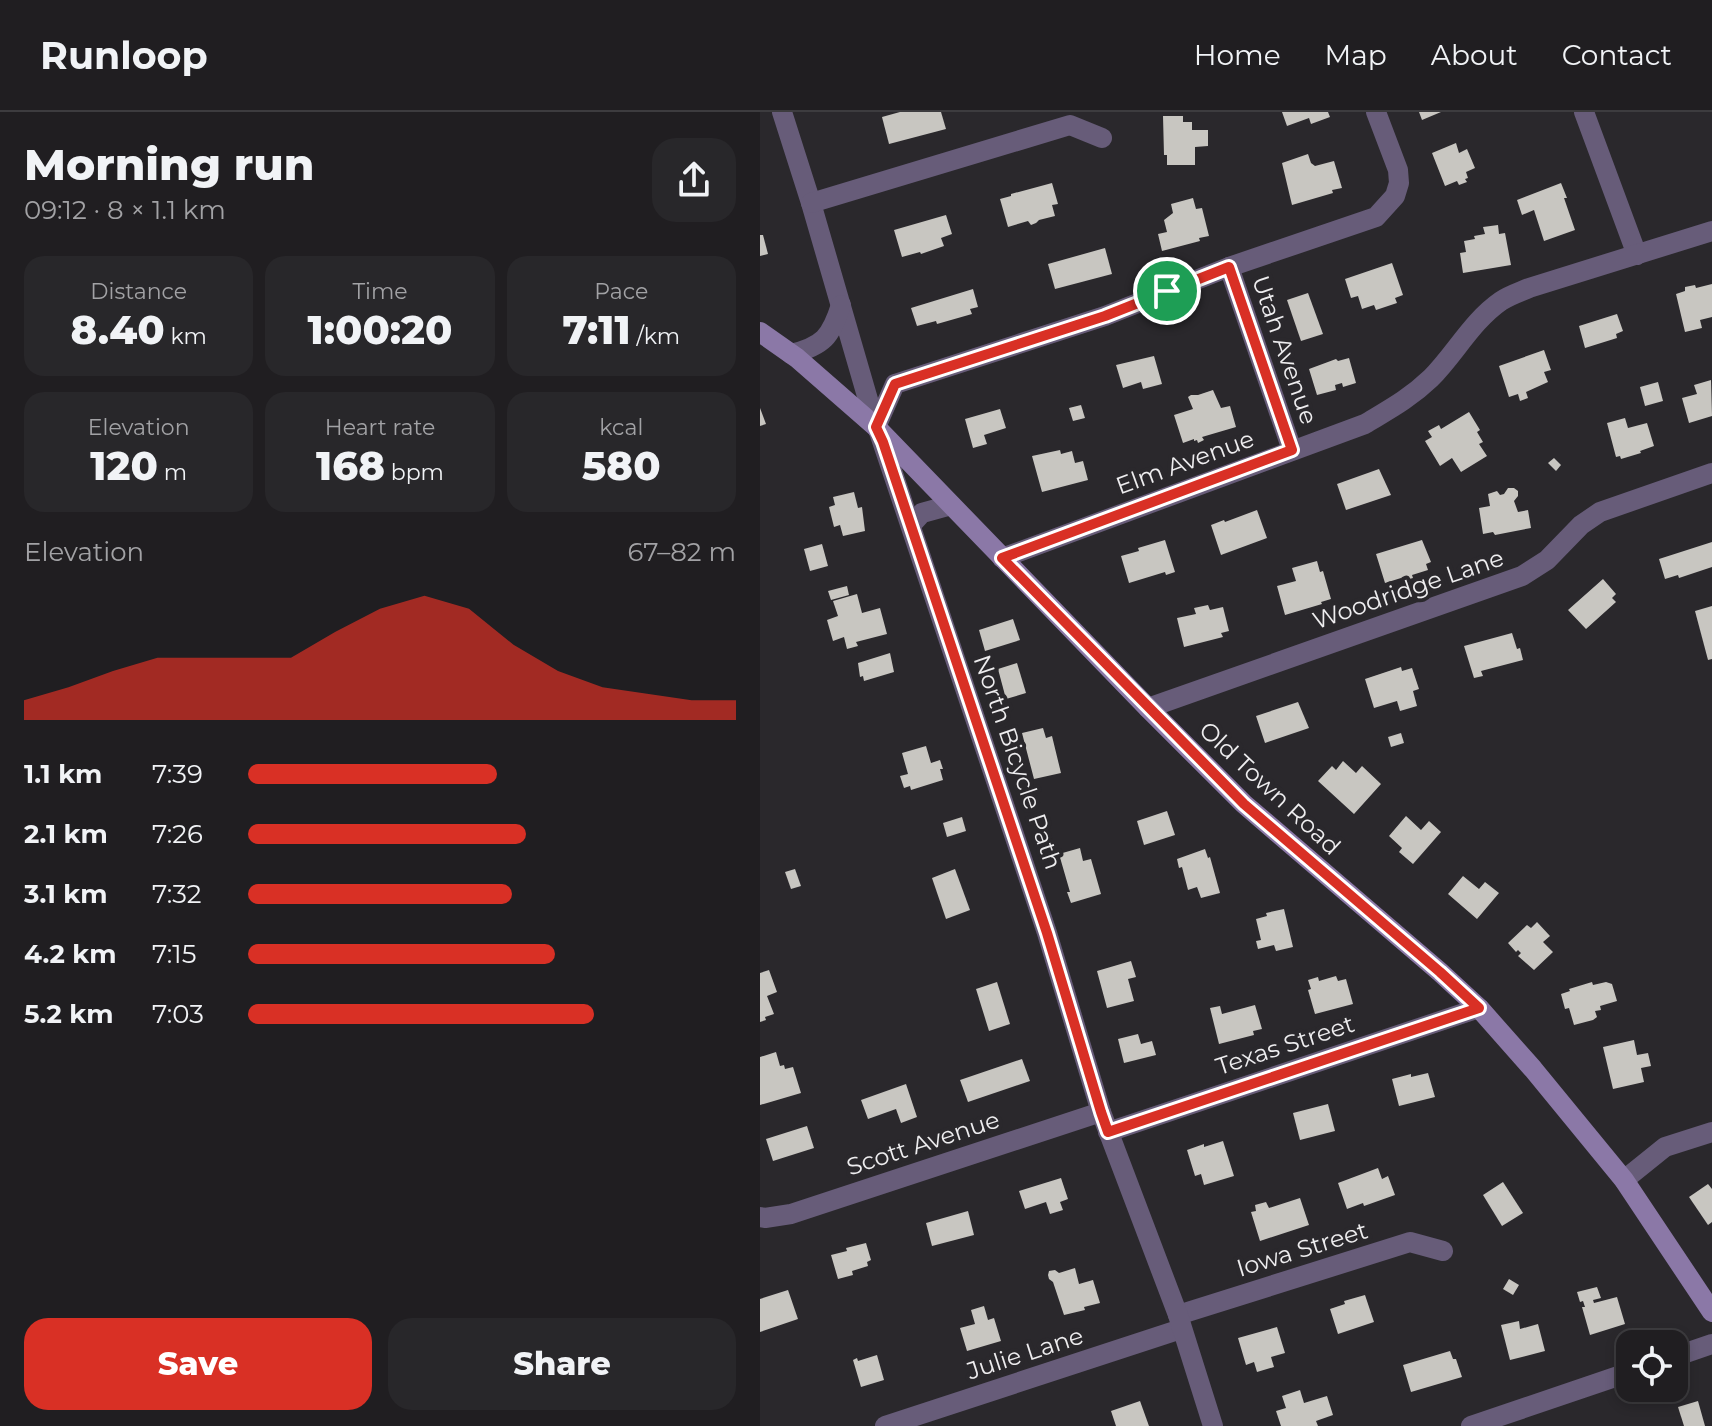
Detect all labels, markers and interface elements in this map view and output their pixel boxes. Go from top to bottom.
text: Runloop [40,32,208,79]
text: Home [1194,38,1281,72]
text: Map [1325,38,1387,72]
text: About [1431,38,1518,72]
text: Contact [1562,38,1672,72]
text: Morning run [24,137,314,191]
button: share [652,138,736,222]
text: 09:12 · 8 × 1.1 km [24,194,226,226]
pin [1133,257,1201,325]
icon: arrive [1145,269,1189,313]
street label: Utah Avenue [1246,272,1324,428]
text: Distance [90,278,187,305]
text: Time [352,278,408,305]
text: Pace [594,278,648,305]
text: 8.40 [71,305,165,354]
text: 1:00:20 [307,305,452,354]
text: 7:11 [562,305,631,354]
text: km [165,323,207,350]
text: /km [631,323,680,350]
text: Elevation [88,414,190,441]
text: Heart rate [325,414,435,441]
text: kcal [599,414,643,441]
street label: Elm Avenue [1112,424,1258,500]
text: 120 [90,441,158,490]
text: 168 [316,441,385,490]
text: 580 [582,441,661,490]
text: m [158,459,187,486]
text: bpm [385,459,444,486]
text: Elevation [24,536,144,568]
text: 67–82 m [628,536,736,568]
street label: Woodridge Lane [1309,543,1507,635]
street label: North Bicycle Path [968,651,1068,873]
street label: Old Town Road [1193,715,1347,861]
text: 1.1 km [24,758,102,790]
text: 7:39 [152,758,203,790]
text: 2.1 km [24,818,108,850]
text: 7:26 [152,818,203,850]
text: 3.1 km [24,878,108,910]
text: 7:32 [152,878,202,910]
text: 4.2 km [24,938,116,970]
text: 7:15 [152,938,196,970]
text: 5.2 km [24,998,113,1030]
text: 7:03 [152,998,204,1030]
street label: Texas Street [1212,1009,1358,1081]
street label: Scott Avenue [843,1105,1003,1181]
street label: Iowa Street [1233,1215,1371,1283]
button: Save [24,1318,372,1410]
button: Share [388,1318,736,1410]
street label: Julie Lane [962,1321,1087,1386]
map controls [1616,1330,1688,1402]
button: locate [1616,1330,1688,1402]

